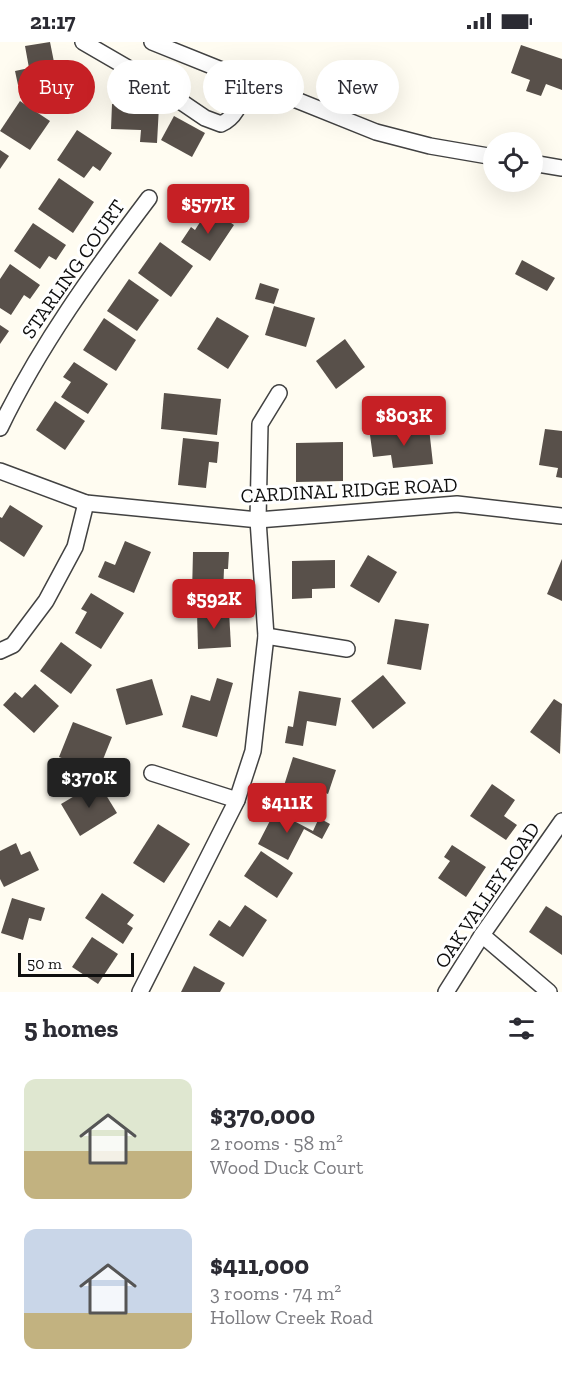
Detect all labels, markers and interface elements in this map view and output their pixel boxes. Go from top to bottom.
text: 21:17 [30,8,76,35]
chip: Buy [18,60,95,114]
chip: Rent [107,60,191,114]
chip: Filters [203,60,304,114]
chip: New [316,60,399,114]
map controls [483,132,543,192]
button: locate [483,132,543,192]
pin: $577K [166,184,250,235]
text: $577K [181,191,235,215]
street label: STARLING COURT [16,195,130,343]
pin: $803K [362,396,446,447]
text: $803K [376,403,432,427]
street label: CARDINAL RIDGE ROAD [240,472,458,508]
pin: $592K [172,579,256,630]
text: $592K [186,586,242,610]
pin: $370K [47,758,131,809]
text: $370K [61,765,117,789]
pin: $411K [245,783,329,834]
text: $411K [262,790,312,814]
street label: OAK VALLEY ROAD [429,817,545,973]
scale bar [18,950,134,978]
text: 50 m [27,954,62,973]
text: 5 homes [24,1012,118,1044]
icon: filters [505,1012,538,1045]
text: $370,000 [210,1099,315,1131]
icon: home [72,1103,144,1175]
text: 2 rooms · 58 m² [210,1131,343,1155]
text: Wood Duck Court [210,1155,364,1179]
text: $411,000 [210,1249,309,1281]
icon: home [72,1253,144,1325]
text: 3 rooms · 74 m² [210,1281,341,1305]
text: Hollow Creek Road [210,1305,373,1329]

